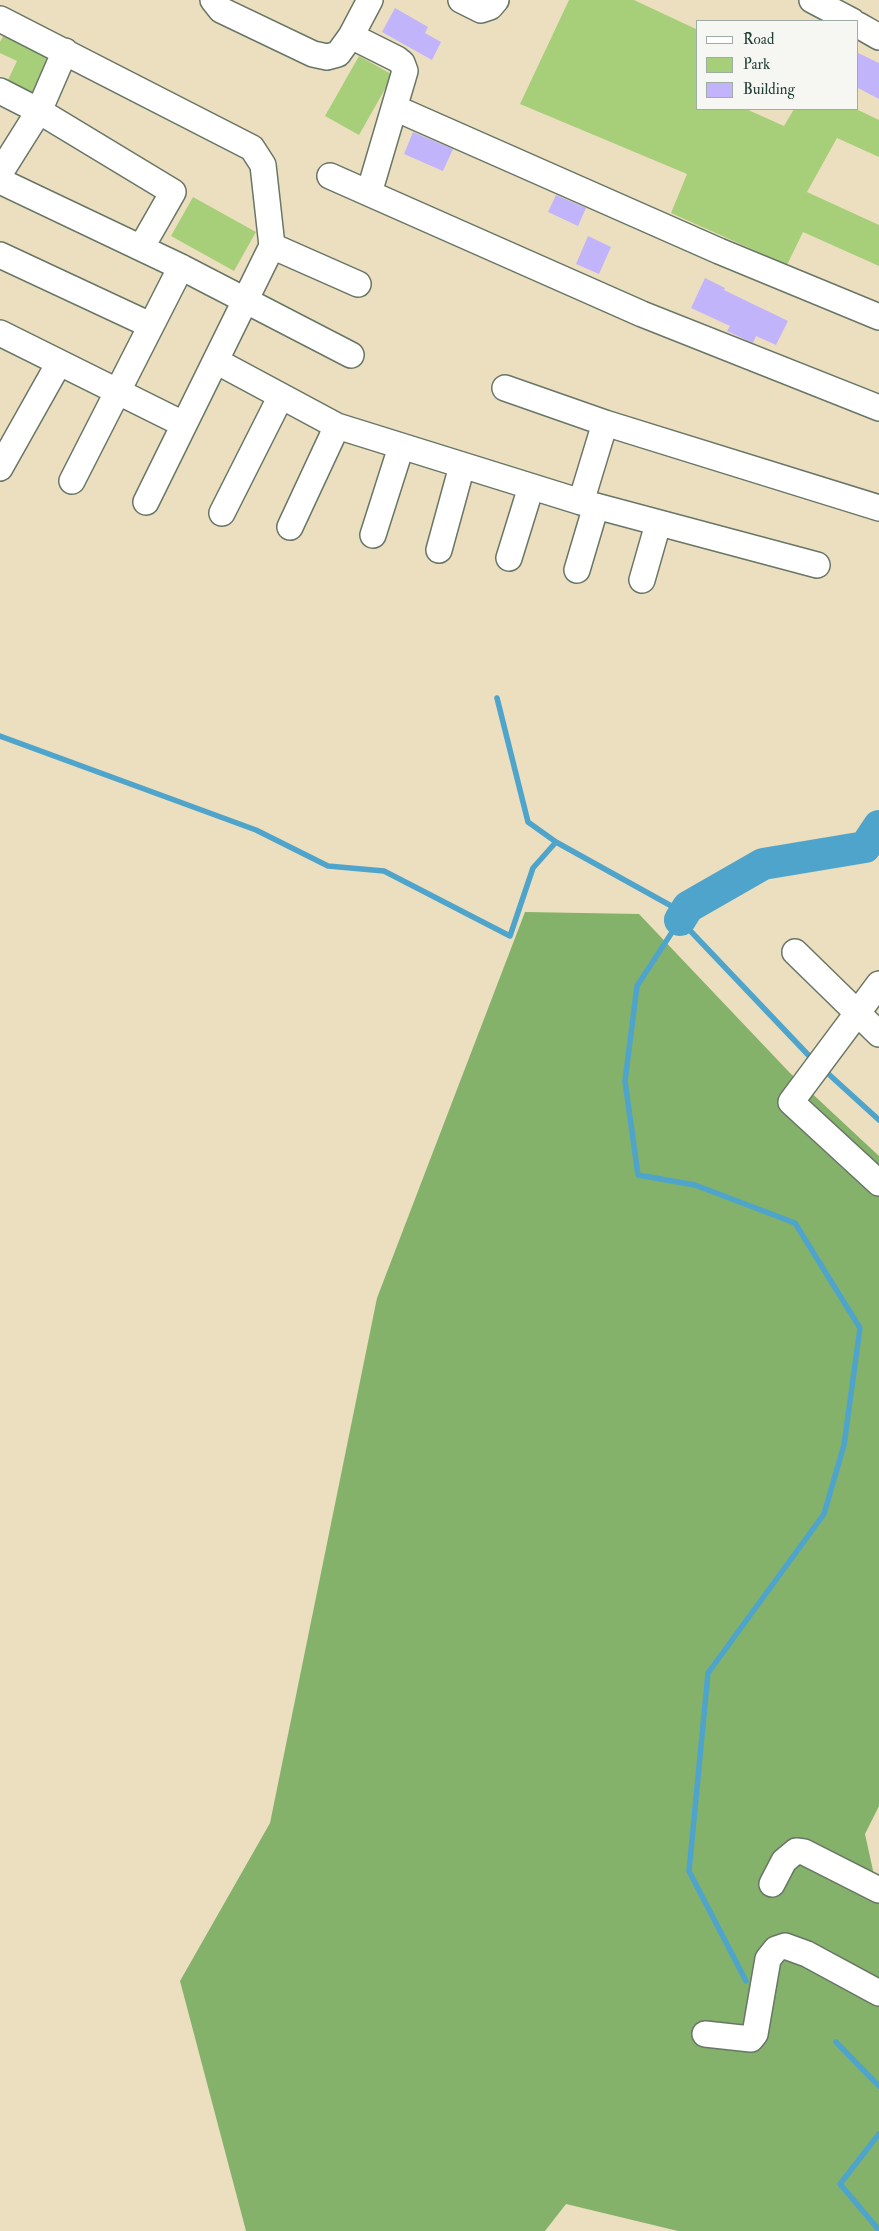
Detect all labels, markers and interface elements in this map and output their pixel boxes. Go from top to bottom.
legend [696,20,859,110]
text: Road [743,30,774,49]
text: Park [743,55,770,74]
text: Building [743,80,795,99]

